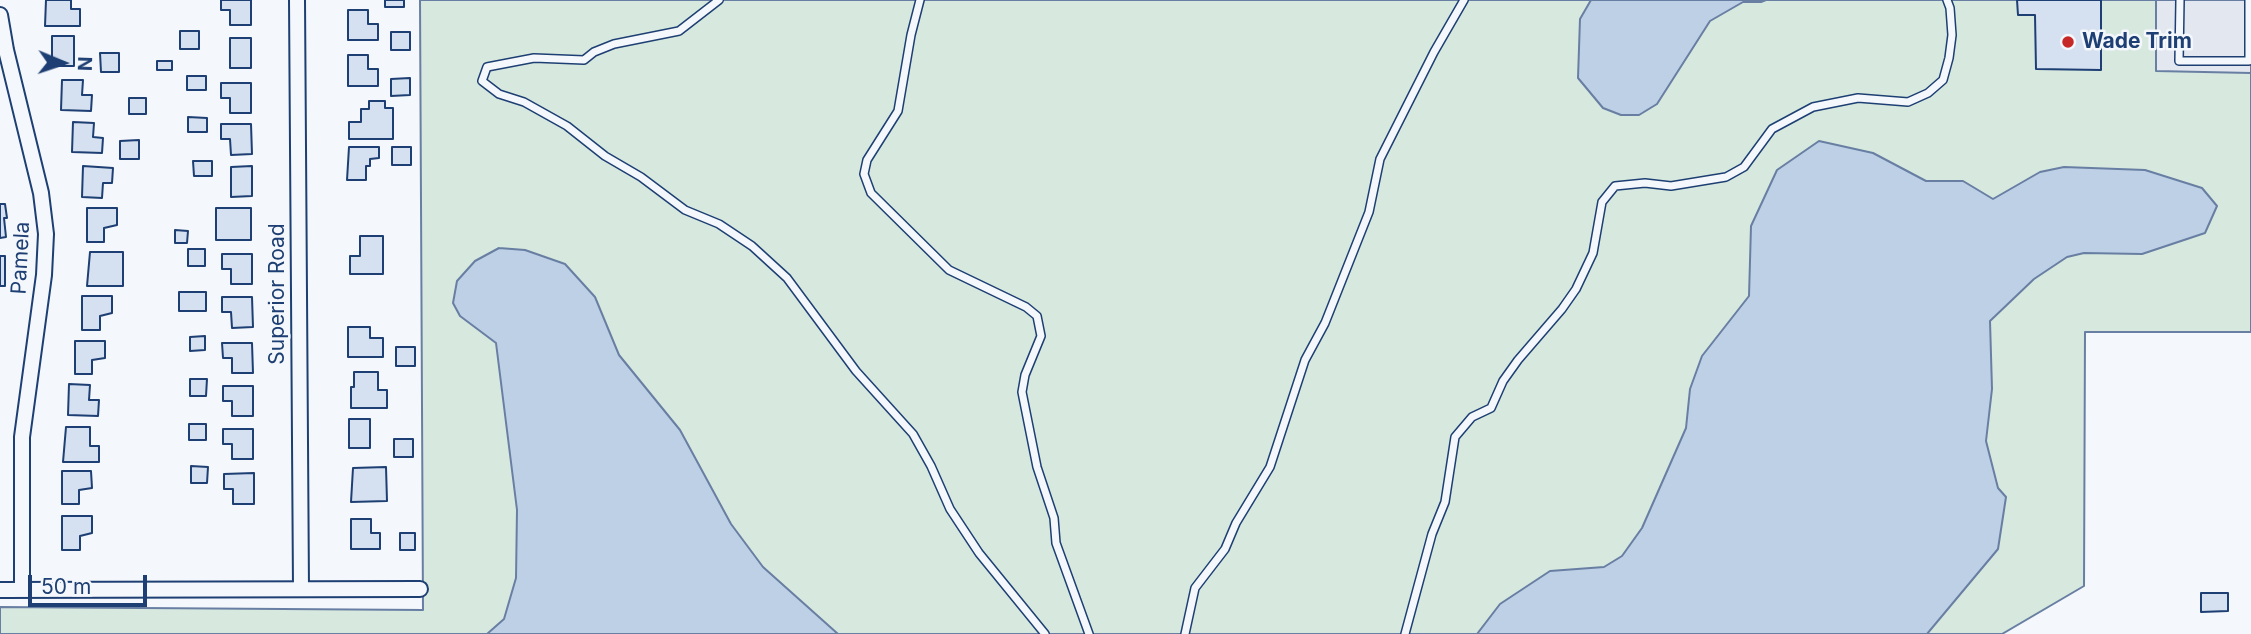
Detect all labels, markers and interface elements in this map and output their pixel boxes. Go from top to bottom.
north arrow [28,28,98,98]
place label: Wade Trim [2082,29,2192,55]
marker: Wade Trim [2060,34,2076,50]
text: N [73,56,96,71]
street label: Pamela [7,221,35,295]
street label: Superior Road [265,223,291,365]
scale bar [32,560,150,604]
text: 50 m [41,574,91,599]

